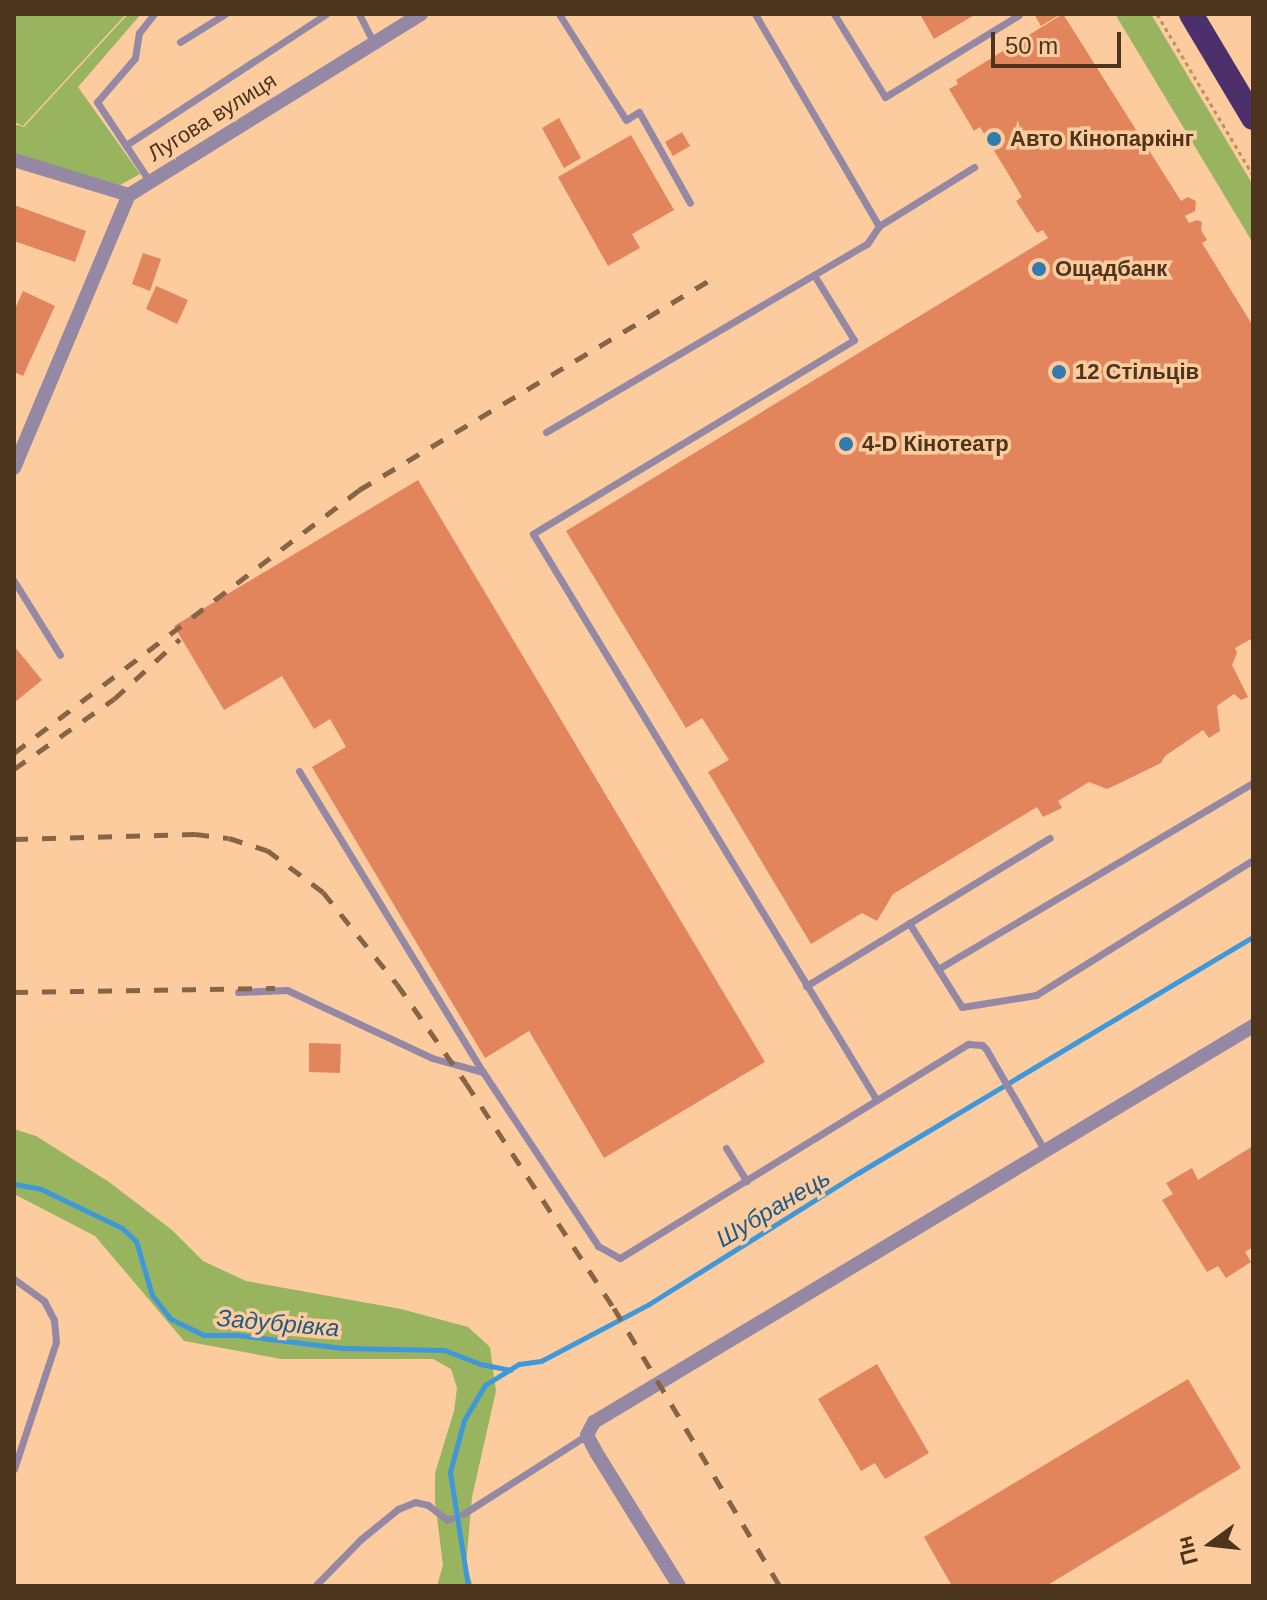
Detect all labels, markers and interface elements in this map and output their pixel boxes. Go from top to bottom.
scale bar [995,16,1125,66]
text: 50 m [1005,32,1058,59]
street label: Лугова вулиця [143,67,281,167]
place label: Авто Кінопаркінг [1010,126,1194,152]
marker: Авто Кінопаркінг [985,130,1003,148]
place label: Ощадбанк [1055,256,1167,282]
marker: Ощадбанк [1030,260,1048,278]
place label: 12 Стільців [1075,359,1199,385]
marker: 12 Стільців [1050,363,1068,381]
place label: 4-D Кінотеатр [862,431,1009,457]
marker: 4-D Кінотеатр [837,435,855,453]
water label: Шубранець [711,1163,835,1253]
water label: Задубрівка [215,1303,341,1343]
north arrow [1171,1504,1251,1584]
text: Пн [1171,1533,1203,1568]

